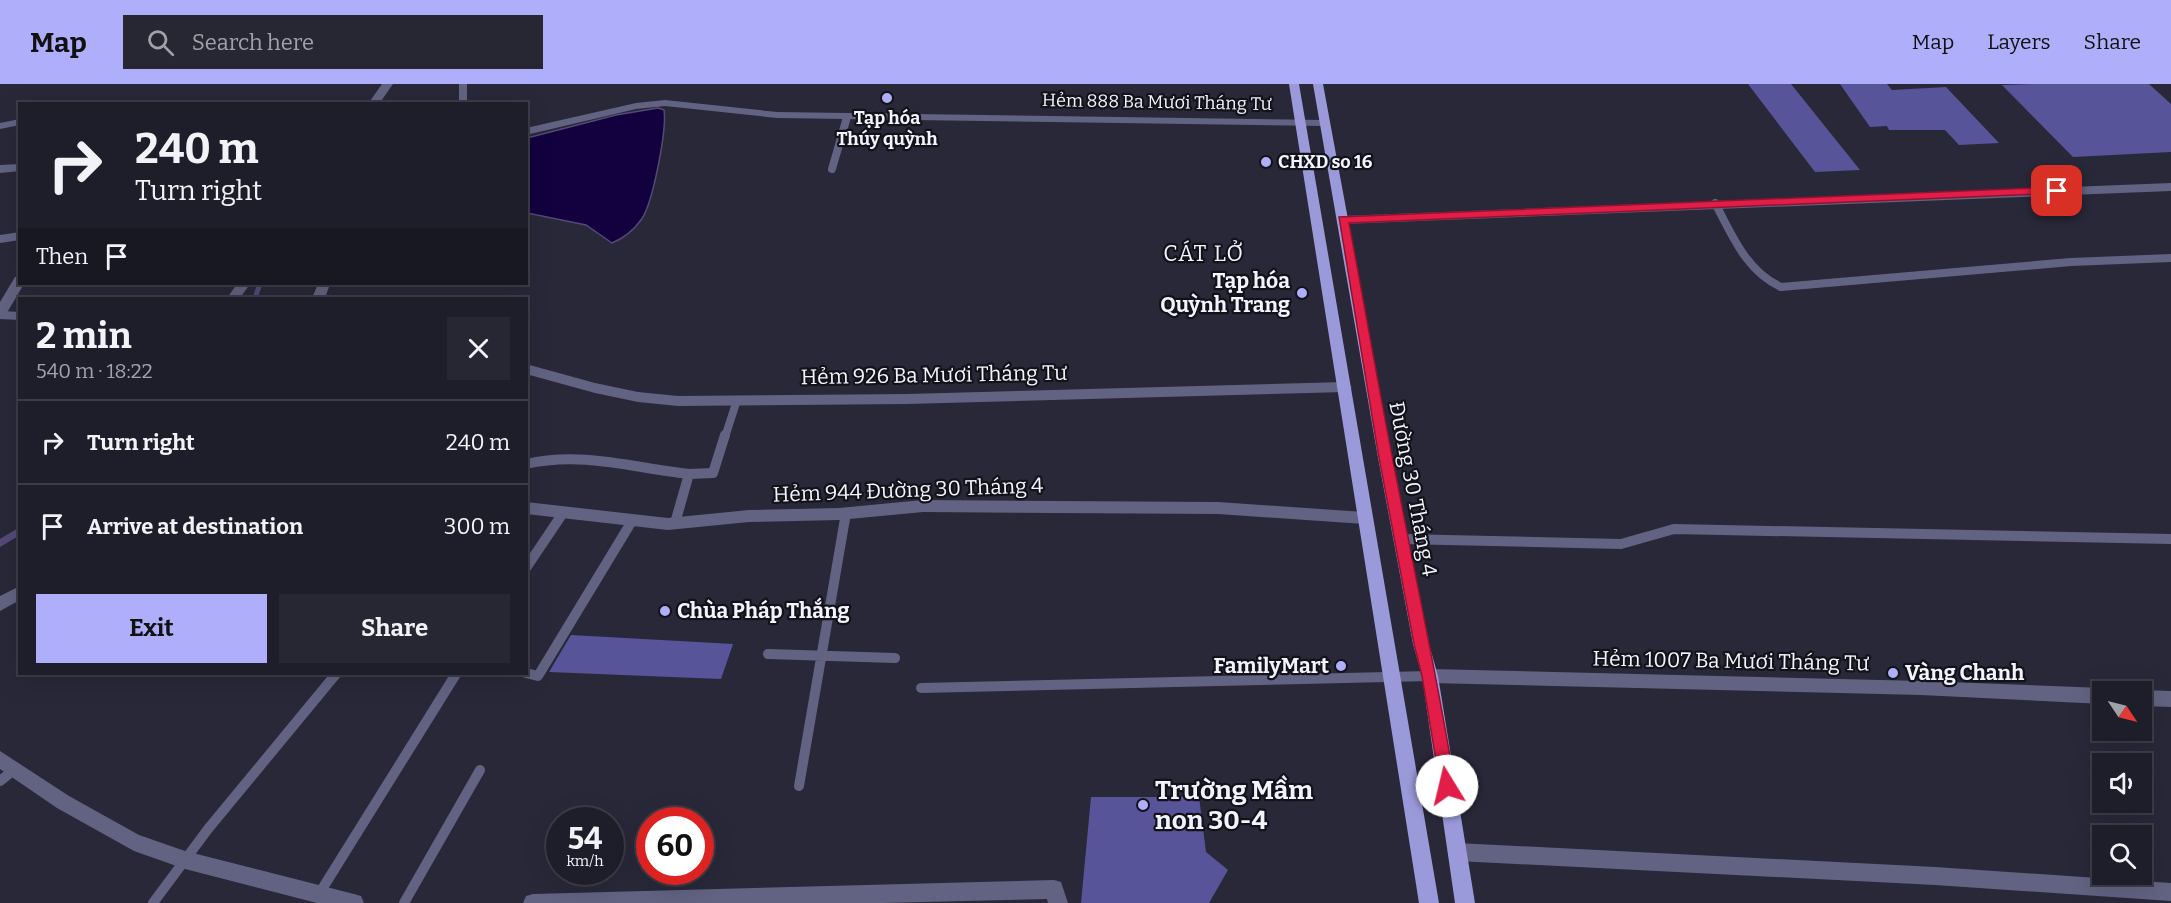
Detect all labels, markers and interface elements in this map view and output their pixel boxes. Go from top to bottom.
search box [123,15,543,69]
text: Map [30,26,87,59]
icon: search [144,26,177,59]
text: Search here [192,29,314,56]
text: Map [1912,29,1954,55]
text: Layers [1987,29,2051,55]
text: Share [2084,29,2141,55]
street label: Hẻm 888 Ba Mươi Tháng Tư [1042,89,1272,115]
marker: Tạp hóa Thúy quỳnh [880,91,894,105]
place label: Tạp hóa Thúy quỳnh [836,107,938,150]
text: 240 m [135,124,259,174]
icon: right [36,126,114,204]
place label: CHXD so 16 [1278,151,1373,173]
marker: CHXD so 16 [1259,155,1273,169]
pin [2031,165,2082,216]
icon: arrive [2040,174,2073,207]
text: Turn right [135,175,262,207]
icon: arrive [100,240,133,273]
district label: CÁT LỞ [1163,240,1245,267]
text: Then [36,243,88,270]
place label: Tạp hóa Quỳnh Trang [1160,268,1290,318]
marker: Tạp hóa Quỳnh Trang [1295,286,1309,300]
text: 2 min [36,314,132,358]
button: close [447,317,510,380]
text: 540 m · 18:22 [36,359,153,383]
street label: Hẻm 926 Ba Mươi Tháng Tư [800,360,1068,390]
street label: Đường 30 Tháng 4 [1383,400,1443,578]
icon: right [36,426,69,459]
text: Turn right [87,429,195,456]
text: 240 m [446,429,510,456]
street label: Hẻm 944 Đường 30 Tháng 4 [772,472,1044,508]
icon: arrive [36,510,69,543]
text: Arrive at destination [87,513,303,540]
text: 300 m [444,513,510,540]
button: Exit [36,594,267,663]
button: Share [279,594,510,663]
place label: Chùa Pháp Thắng [677,597,850,624]
marker: Chùa Pháp Thắng [658,604,672,618]
street label: Hẻm 1007 Ba Mươi Tháng Tư [1593,646,1869,676]
place label: FamilyMart [1213,653,1330,679]
marker: FamilyMart [1334,659,1348,673]
place label: Vàng Chanh [1905,660,2025,686]
marker: Vàng Chanh [1886,666,1900,680]
north arrow [2092,681,2152,741]
map controls [2092,681,2152,885]
button: sound [2092,753,2152,813]
position arrow [1415,754,1479,818]
place label: Trường Mầm non 30-4 [1155,775,1313,836]
marker: Trường Mầm non 30-4 [1136,798,1150,812]
speed limit sign: 60 [636,807,714,885]
text: 54 [568,821,602,857]
button: search [2092,825,2152,885]
text: km/h [566,852,604,870]

